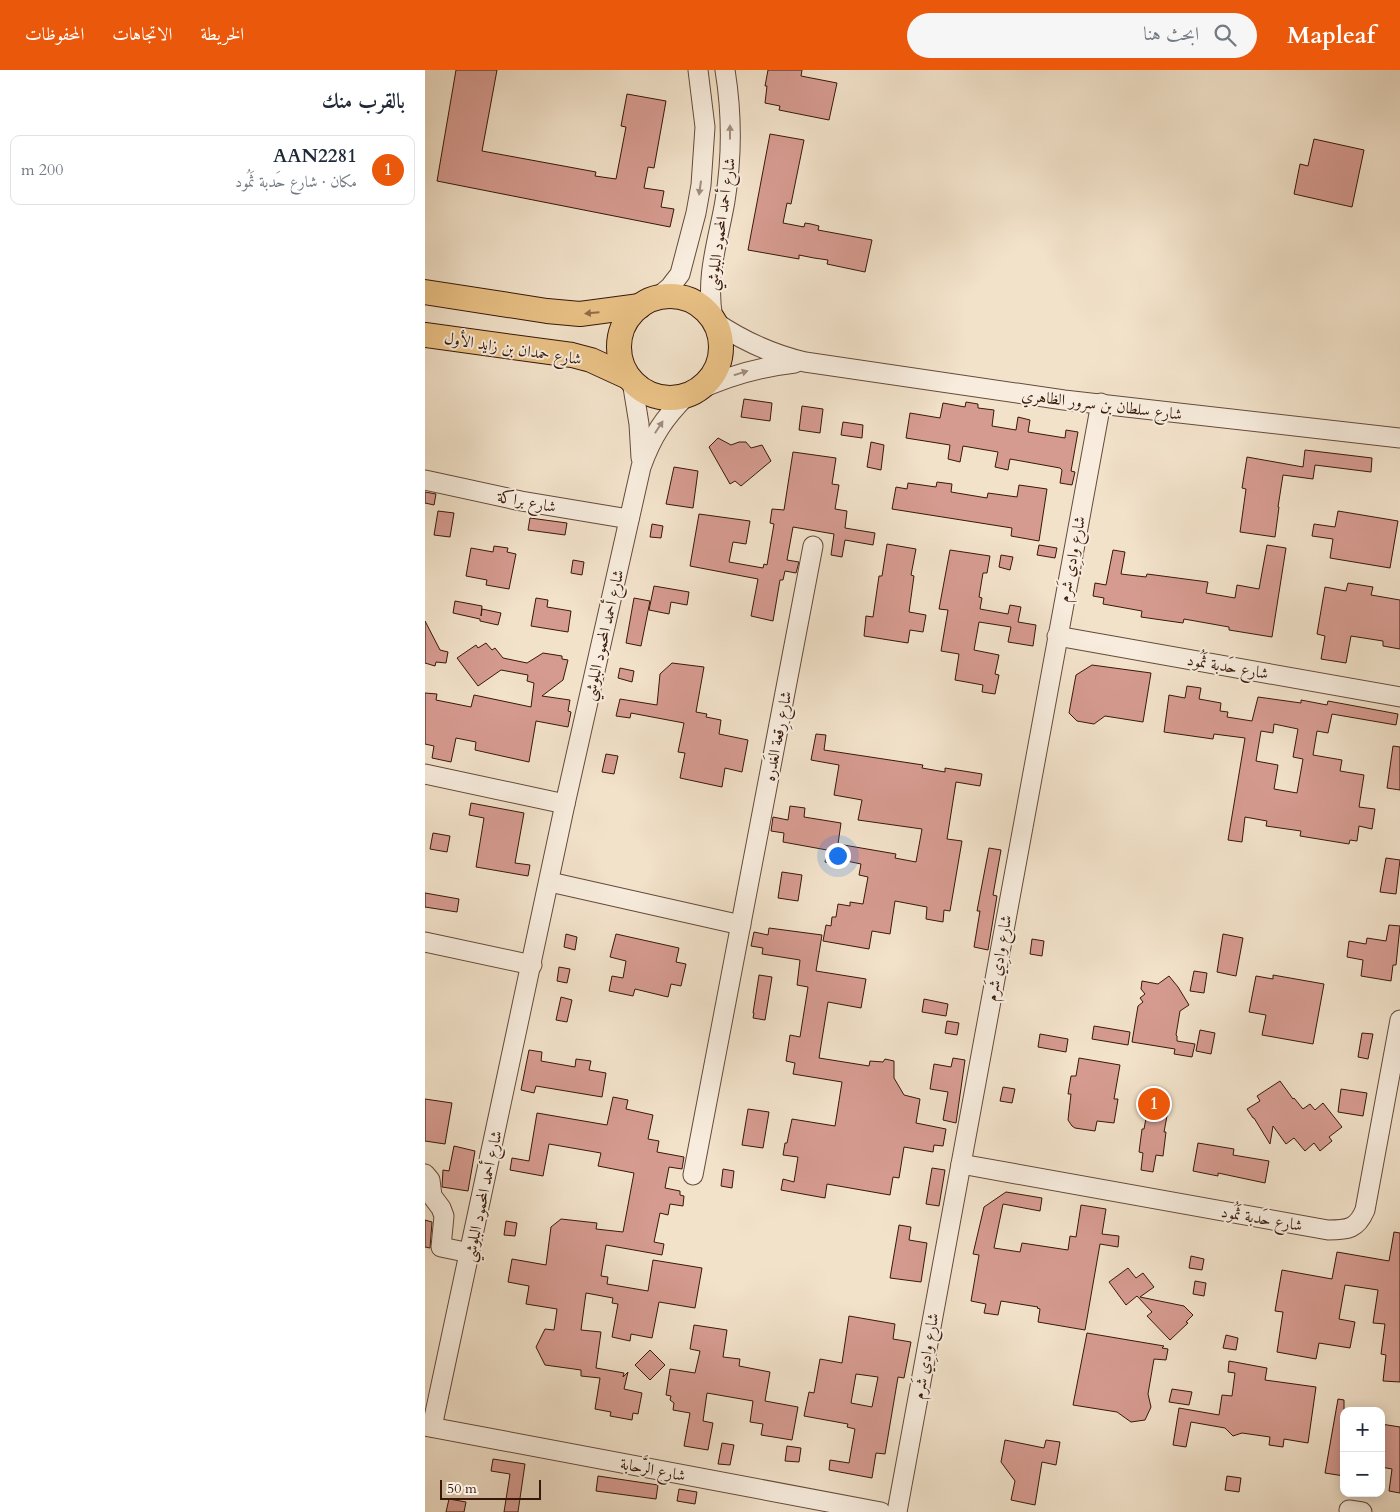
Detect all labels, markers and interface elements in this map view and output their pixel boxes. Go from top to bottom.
search box [907,13,1257,58]
text: Mapleaf [1287,19,1375,52]
text: ابحث هنا [1143,21,1199,47]
icon: search [1211,21,1239,49]
text: المحفوظات [25,22,84,47]
text: الاتجاهات [112,22,172,47]
text: الخريطة [200,22,244,47]
text: بالقرب منك [322,87,405,116]
one-way arrow [726,124,734,140]
text: AAN2281 [273,143,357,169]
street label: شارع أحمد المحمود البلوشي [700,156,745,293]
text: 200 m [21,159,63,181]
text: 1 [384,159,392,181]
text: مكان · شارع حَدبة ثَمُود [235,171,357,193]
one-way arrow [696,180,704,196]
one-way arrow [583,309,599,317]
street label: شارع حمدان بن زايد الأول [442,326,583,373]
one-way arrow [734,369,749,376]
street label: شارع سلطان بن سرور الظاهري [1020,384,1183,428]
one-way arrow [654,421,664,434]
street label: شارع براكة [494,485,558,520]
street label: شارع وادِي شَرم [1052,514,1094,605]
street label: شارع أحمد المحمود البلوشي [577,567,634,704]
street label: شارع حَدبة ثَمُود [1185,646,1271,687]
street label: شارع رِقعة الغَدره [757,689,799,784]
your location [825,843,851,869]
street label: شارع وادِي شَرم [980,913,1020,1004]
pin: 1 [1138,1085,1170,1123]
street label: شارع أحمد المحمود البلوشي [457,1128,512,1265]
street label: شارع حَدبة ثَمُود [1219,1198,1305,1239]
street label: شارع وادِي شَرم [907,1311,947,1402]
map controls [1340,1407,1385,1497]
button: + [1340,1407,1385,1452]
street label: شارع الرَّحابة [618,1450,688,1489]
button: − [1340,1452,1385,1497]
scale bar [440,1477,541,1500]
text: 50 m [447,1479,477,1498]

